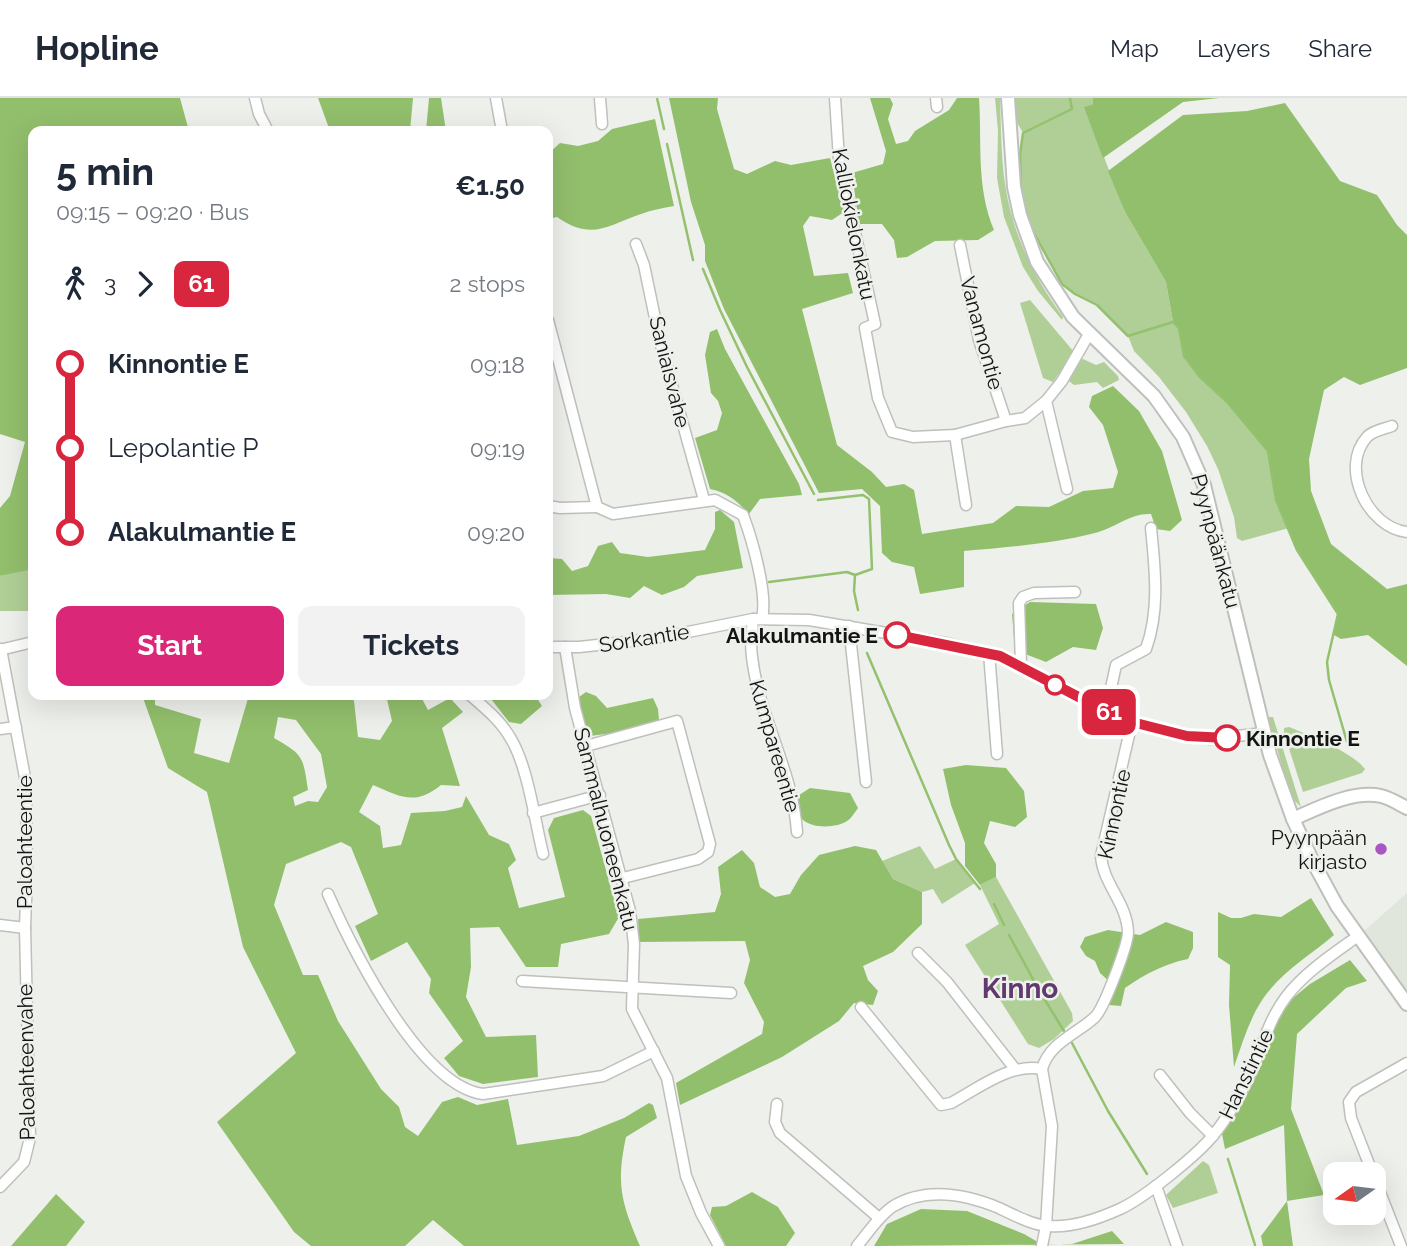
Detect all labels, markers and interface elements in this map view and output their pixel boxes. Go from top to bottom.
text: Hopline [35,29,159,68]
text: Map [1110,34,1159,63]
text: Layers [1197,34,1270,63]
text: Share [1308,34,1372,63]
street label: Kalliokielonkatu [827,146,881,302]
text: 5 min [56,149,154,194]
text: €1.50 [455,171,525,201]
text: 09:15 – 09:20 · Bus [56,198,249,225]
icon: walk [56,265,94,303]
icon: forward [126,265,164,303]
text: 61 [188,269,215,298]
text: 3 [104,270,116,297]
text: 2 stops [450,270,525,297]
street label: Vanamontie [955,274,1009,392]
street label: Saniaisvahe [644,314,696,430]
text: Kinnontie E [108,349,249,379]
text: 09:18 [470,351,525,378]
text: Lepolantie P [108,433,258,463]
text: 09:19 [470,435,525,462]
street label: Pyynpäänkatu [1186,471,1246,611]
text: Alakulmantie E [108,517,296,547]
text: 09:20 [467,519,525,546]
button: Start [56,606,284,686]
button: Tickets [298,606,525,686]
street label: Sorkantie [597,619,691,657]
marker: Alakulmantie E [884,622,910,648]
place label: Alakulmantie E [726,623,878,648]
unlabelled marker [1045,675,1065,695]
street label: Kumpareentie [744,677,806,815]
line badge: 61 [1078,689,1140,735]
text: 61 [1096,697,1122,726]
street label: Sammalhuoneenkatu [569,725,643,933]
marker: Kinnontie E [1214,725,1240,751]
place label: Kinnontie E [1246,726,1360,751]
street label: Kinnontie [1092,767,1136,861]
street label: Paloahteentie [12,775,37,909]
place label: Pyynpään kirjasto [1271,825,1367,874]
marker: Pyynpään kirjasto [1373,841,1389,857]
district label: Kinno [982,972,1058,1005]
street label: Paloahteenvahe [12,983,40,1141]
street label: Hanstintie [1214,1025,1278,1123]
north arrow [1323,1162,1386,1225]
map controls [1323,1162,1386,1225]

